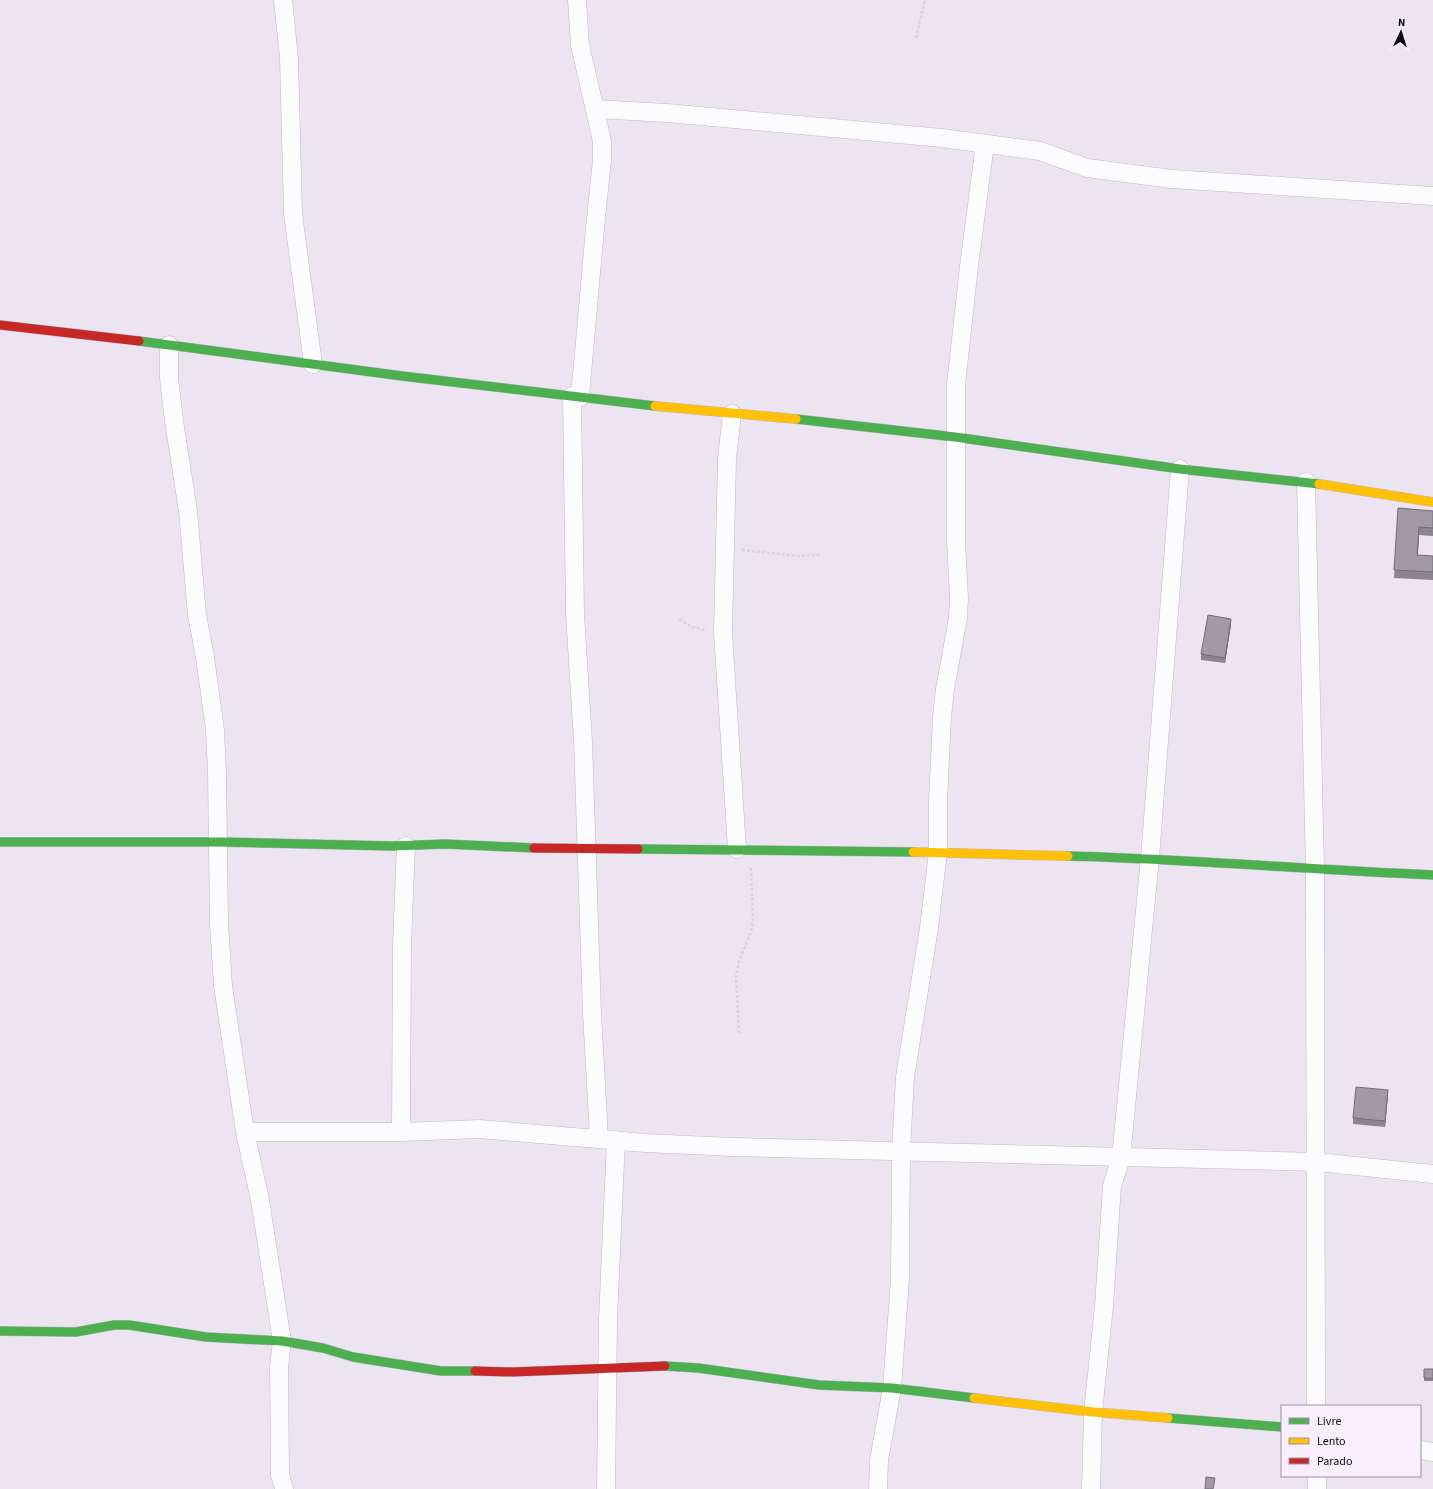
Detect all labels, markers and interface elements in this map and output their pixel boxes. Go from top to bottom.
north arrow [1381,12,1421,52]
text: N [1397,15,1406,30]
legend [1281,1405,1421,1477]
text: Livre [1317,1413,1341,1430]
text: Lento [1317,1433,1346,1450]
text: Parado [1317,1453,1352,1470]

